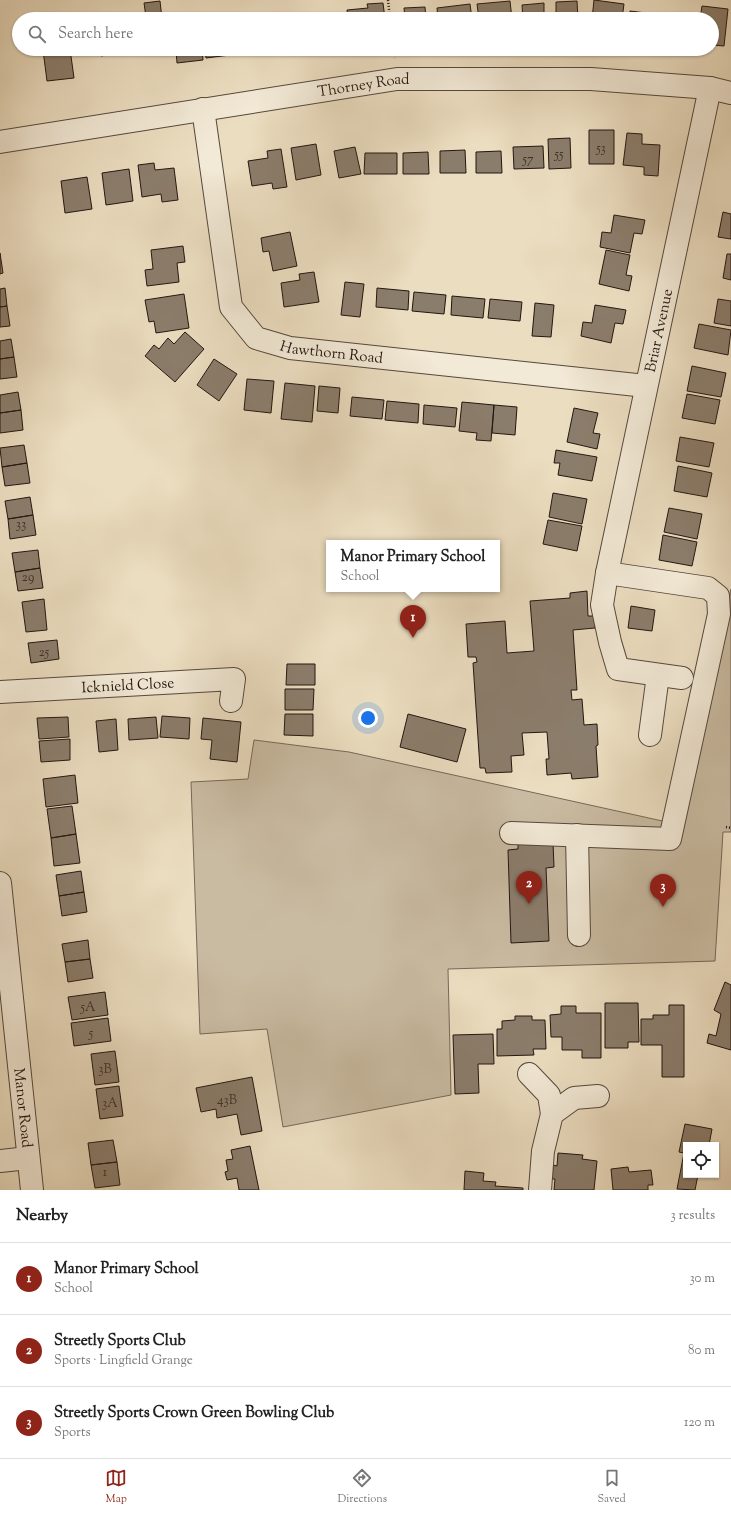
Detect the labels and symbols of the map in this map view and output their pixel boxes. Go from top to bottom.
street label: Thorney Road [316,70,410,103]
house number: 53 [595,140,606,158]
house number: 55 [553,146,564,164]
house number: 57 [522,151,534,169]
street label: Briar Avenue [641,287,679,375]
street label: Hawthorn Road [277,337,384,370]
house number: 33 [16,516,26,534]
house number: 29 [22,569,34,587]
pin: 1 [400,605,426,638]
house number: 25 [39,644,50,662]
street label: Icknield Close [81,673,175,699]
your location [358,708,378,728]
pin: 2 [516,871,542,904]
pin: 3 [650,874,676,907]
house number: 5A [79,999,96,1017]
house number: 5 [88,1025,94,1043]
house number: 3B [98,1061,112,1079]
street label: Manor Road [7,1067,37,1149]
house number: 43B [217,1092,237,1110]
house number: 3A [102,1095,118,1113]
house number: 1 [103,1164,108,1182]

